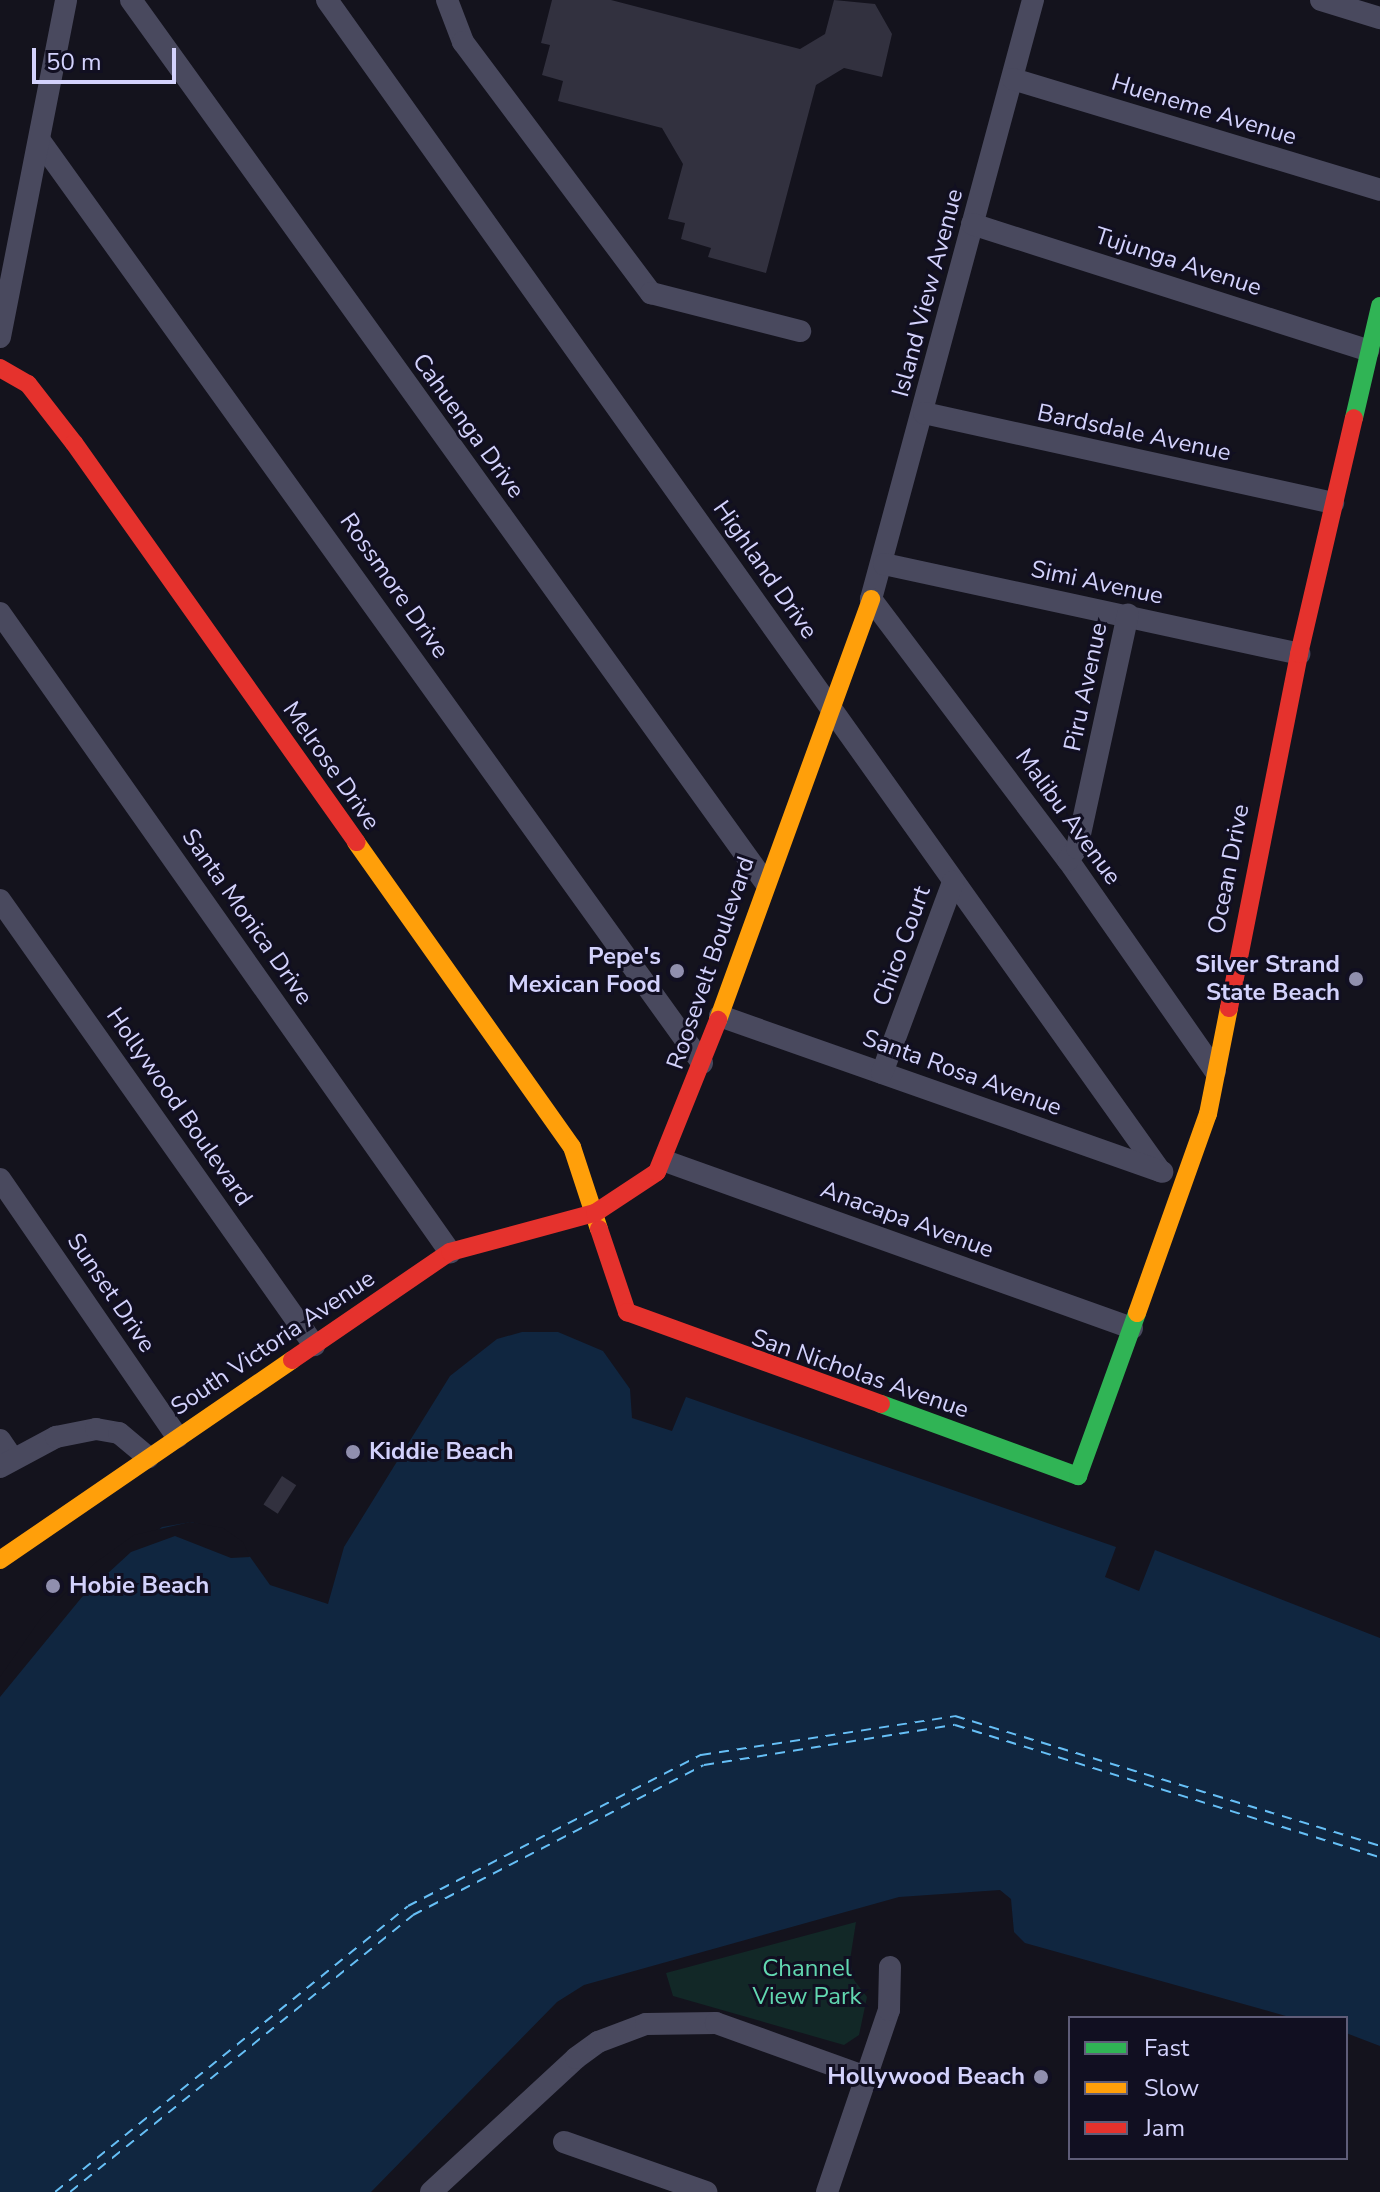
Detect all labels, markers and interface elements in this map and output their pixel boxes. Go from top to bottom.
scale bar [36,32,180,82]
text: 50 m [46,46,102,78]
street label: Hueneme Avenue [1108,68,1300,152]
street label: Island View Avenue [886,186,970,400]
street label: Tujunga Avenue [1091,221,1265,303]
street label: Cahuenga Drive [406,348,530,504]
street label: Bardsdale Avenue [1035,398,1233,468]
street label: Highland Drive [707,495,823,645]
street label: Rossmore Drive [333,508,455,664]
street label: Simi Avenue [1028,555,1166,611]
street label: Piru Avenue [1058,620,1114,754]
street label: Melrose Drive [276,696,386,836]
street label: Malibu Avenue [1009,743,1127,891]
street label: Ocean Drive [1202,802,1256,936]
street label: Santa Monica Drive [175,823,319,1011]
street label: Roosevelt Boulevard [661,853,761,1073]
street label: Chico Court [867,882,937,1010]
place label: Pepe's Mexican Food [508,943,661,999]
place label: Silver Strand State Beach [1195,951,1340,1007]
marker: Pepe's Mexican Food [668,962,686,980]
marker: Silver Strand State Beach [1347,970,1365,988]
street label: Hollywood Boulevard [100,1002,258,1212]
street label: Santa Rosa Avenue [859,1024,1065,1122]
street label: Anacapa Avenue [816,1175,998,1265]
street label: Sunset Drive [61,1228,161,1358]
street label: South Victoria Avenue [166,1264,380,1422]
street label: San Nicholas Avenue [748,1323,972,1425]
place label: Kiddie Beach [369,1438,513,1466]
marker: Kiddie Beach [344,1443,362,1461]
place label: Hobie Beach [69,1572,209,1600]
marker: Hobie Beach [44,1577,62,1595]
park label: Channel View Park [753,1955,861,2011]
legend [1068,2016,1348,2160]
text: Fast [1144,2032,1189,2064]
place label: Hollywood Beach [827,2063,1025,2091]
marker: Hollywood Beach [1032,2068,1050,2086]
text: Slow [1144,2072,1199,2104]
text: Jam [1144,2112,1185,2144]

